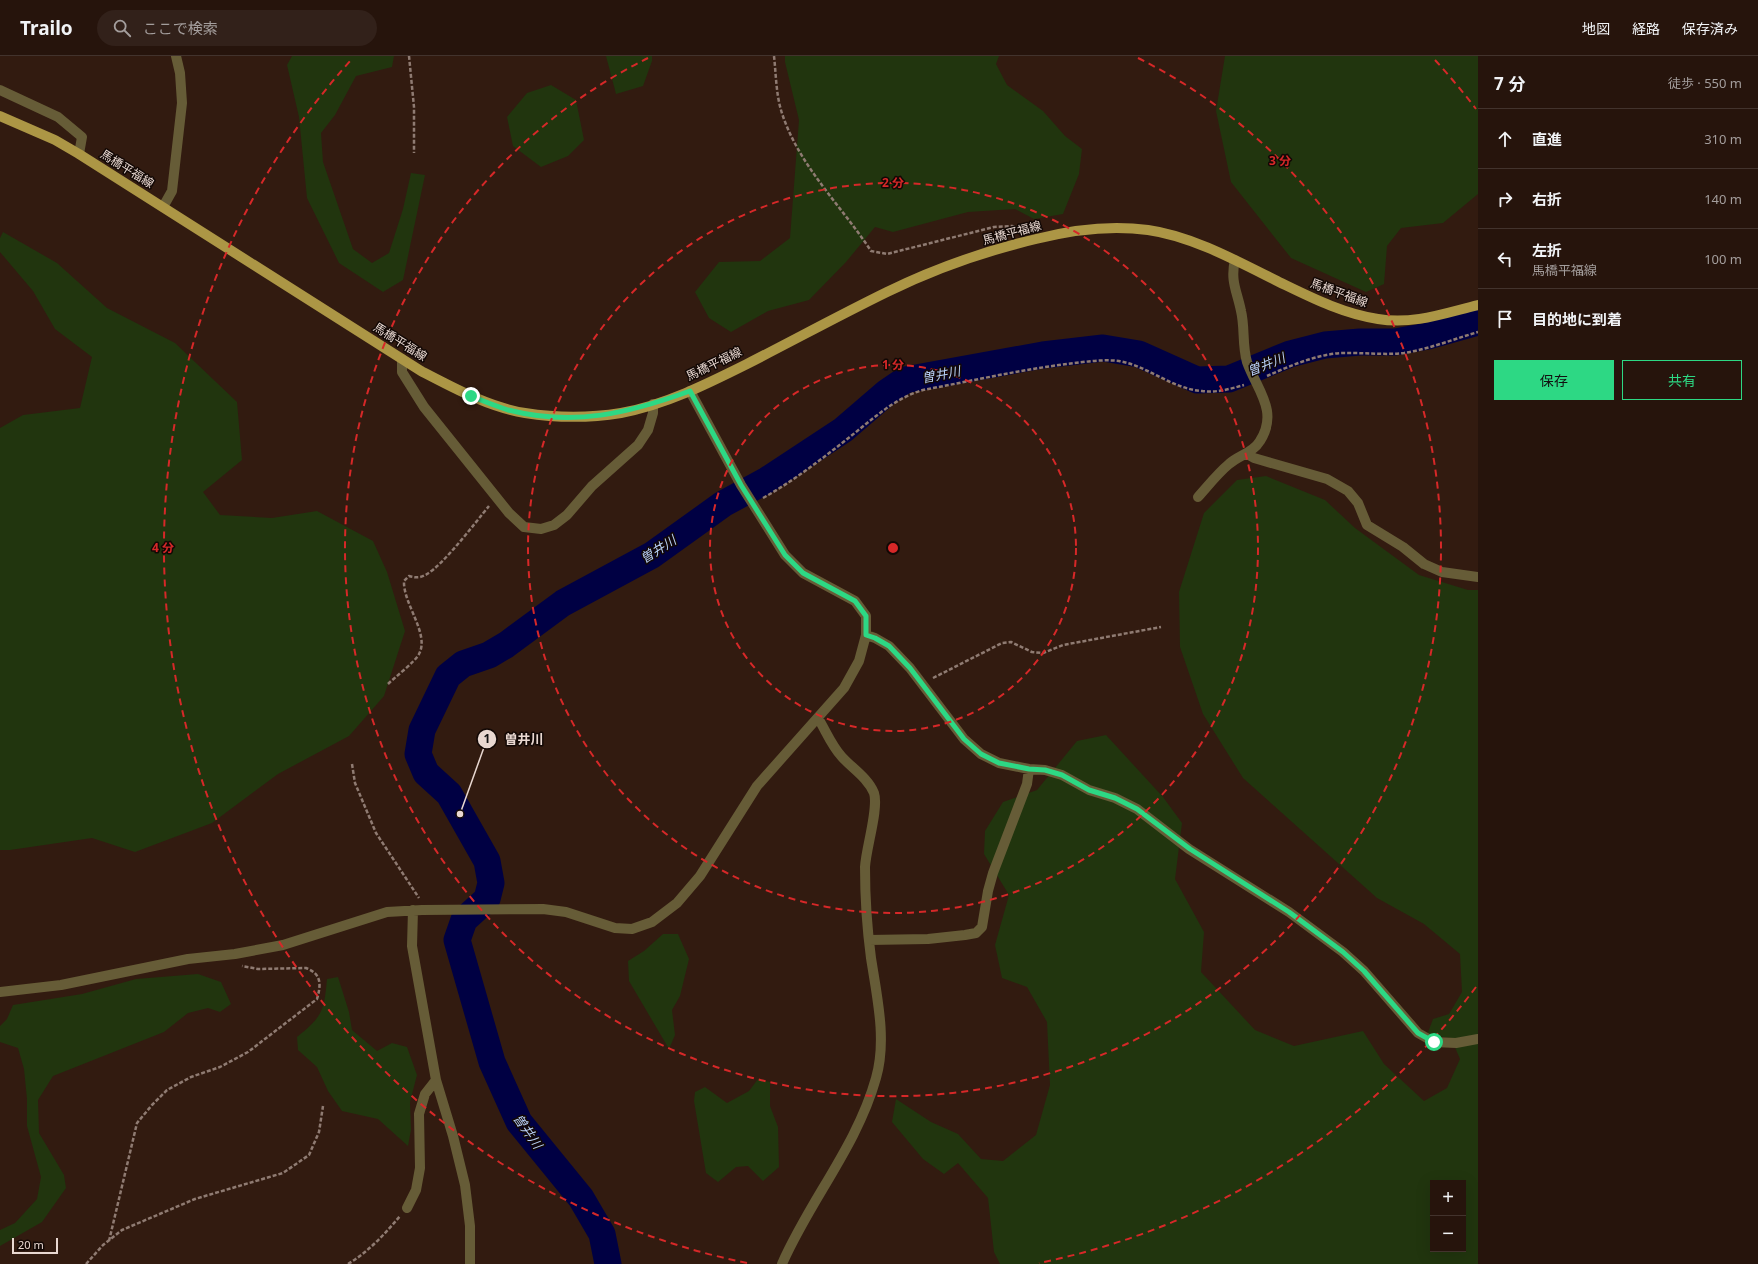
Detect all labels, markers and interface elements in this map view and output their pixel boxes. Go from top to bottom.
search box [97,10,377,46]
text: Trailo [20,15,73,41]
icon: search [111,17,133,39]
text: ここで検索 [143,18,218,38]
text: 地図 [1582,19,1610,38]
text: 経路 [1632,19,1660,38]
text: 保存済み [1682,19,1738,38]
text: 7 分 [1494,72,1525,95]
text: 徒歩 · 550 m [1668,74,1742,92]
icon: ahead [1494,128,1516,150]
text: 直進 [1532,129,1562,149]
text: 310 m [1704,130,1742,148]
street label: 馬橋平福線 [97,145,157,192]
text: 3 分 [1269,152,1291,169]
text: 2 分 [882,174,904,191]
icon: right [1494,188,1516,210]
text: 右折 [1532,189,1562,209]
text: 140 m [1704,190,1742,208]
street label: 馬橋平福線 [981,217,1043,248]
text: 左折 [1532,240,1562,260]
icon: left [1494,248,1516,270]
text: 100 m [1704,250,1742,268]
text: 馬橋平福線 [1532,261,1597,279]
street label: 馬橋平福線 [1308,274,1370,311]
icon: arrive [1494,308,1516,330]
text: 目的地に到着 [1532,309,1622,329]
street label: 馬橋平福線 [370,318,430,365]
street label: 馬橋平福線 [683,343,744,384]
water label: 曽井川 [1245,348,1289,380]
text: 1 分 [882,356,904,373]
button: 保存 [1494,360,1614,400]
button: 共有 [1622,360,1742,400]
water label: 曽井川 [920,361,964,387]
route end [462,387,480,405]
water label: 曽井川 [637,530,681,567]
text: 4 分 [152,539,174,556]
centre of rings [886,541,900,555]
callout: 曽井川 [477,727,552,752]
text: 1 [484,730,490,747]
text: 曽井川 [504,730,544,748]
route start [1425,1033,1443,1051]
water label: 曽井川 [509,1110,548,1154]
map controls [1430,1180,1466,1252]
button: + [1430,1180,1466,1216]
button: − [1430,1216,1466,1252]
scale bar [12,1236,58,1255]
text: 20 m [18,1237,44,1252]

